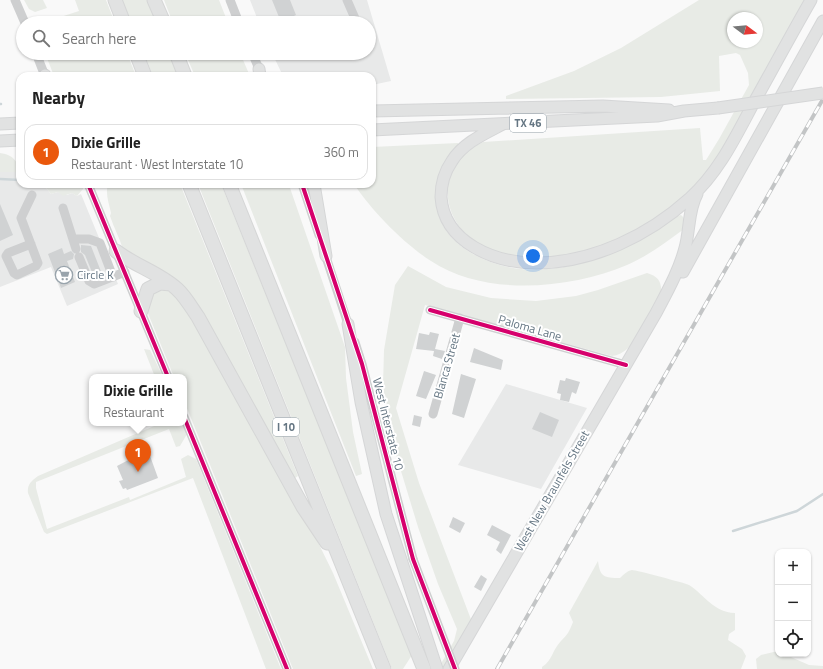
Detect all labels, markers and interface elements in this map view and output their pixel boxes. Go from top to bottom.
north arrow [727,12,763,48]
search box [16,16,376,60]
icon: search [30,27,52,49]
text: Search here [62,27,136,50]
text: Nearby [32,85,85,111]
road number: TX 46 [510,114,546,132]
text: Dixie Grille [71,131,141,154]
text: 1 [42,142,50,162]
text: 360 m [323,142,359,162]
text: Restaurant · West Interstate 10 [71,154,243,174]
your location [523,246,543,266]
supermarket icon: Circle K [54,265,74,285]
place label: Circle K [77,265,114,284]
street label: Paloma Lane [496,309,564,346]
street label: Blanca Street [428,330,465,401]
popup [89,374,187,426]
street label: West Interstate 10 [368,376,409,472]
text: Dixie Grille [103,379,173,402]
text: Restaurant [103,402,164,422]
road number: I 10 [273,418,299,436]
street label: West New Braunfels Street [509,426,594,555]
pin: 1 [125,439,151,472]
map controls [775,549,811,657]
button: + [775,549,811,585]
button: − [775,585,811,621]
button: locate [775,621,811,657]

